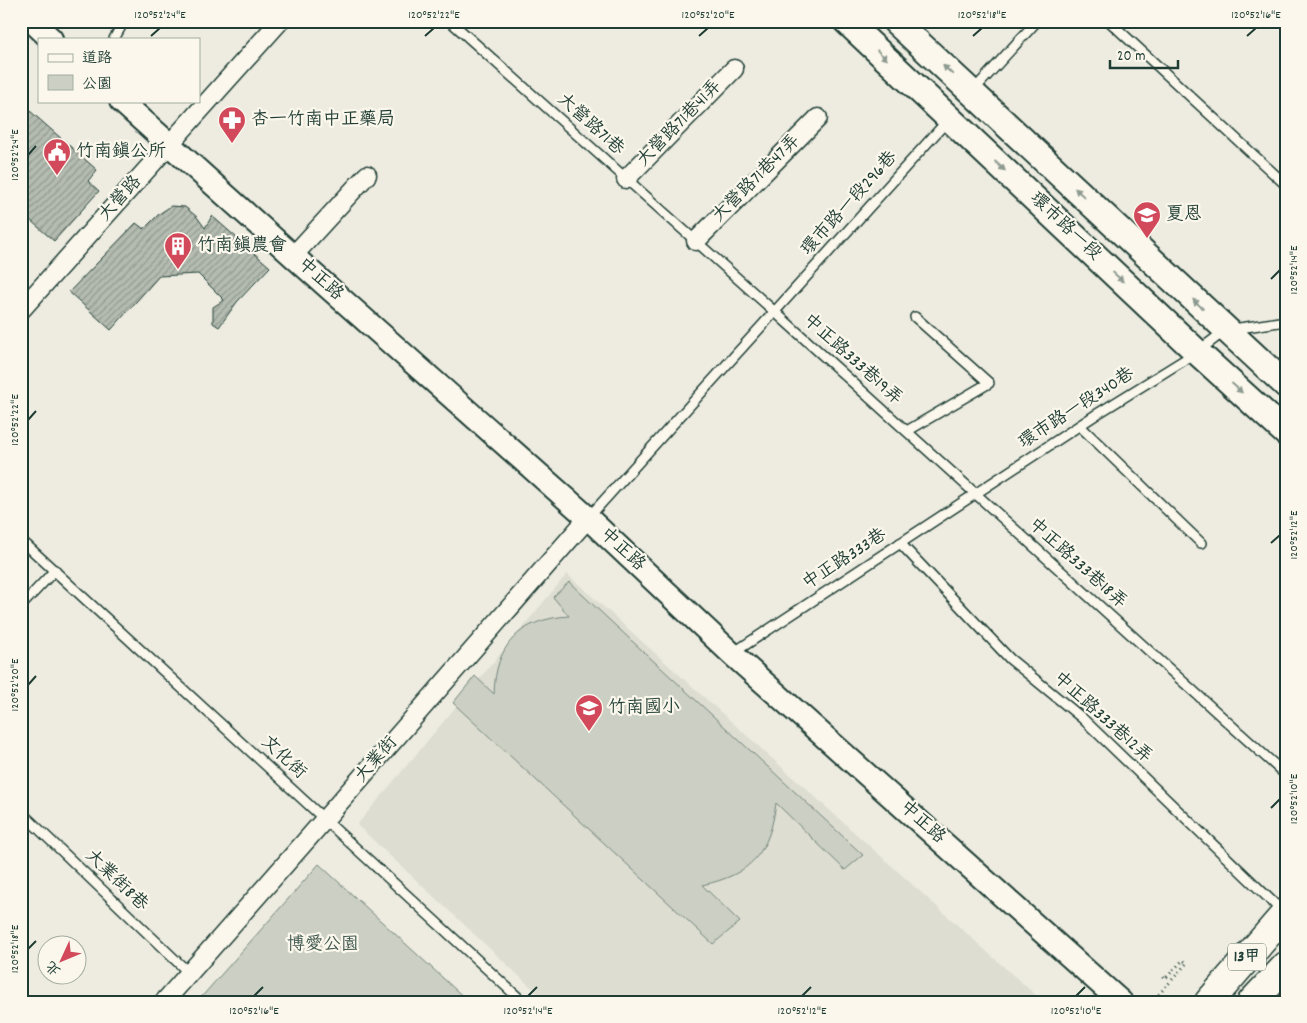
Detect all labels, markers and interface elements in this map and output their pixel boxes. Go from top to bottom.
text: 120°52'24"E [134,7,186,24]
text: 120°52'22"E [408,7,460,24]
text: 120°52'20"E [682,7,735,24]
text: 120°52'18"E [958,7,1007,24]
text: 120°52'16"E [1231,7,1281,24]
legend [38,38,200,102]
scale bar [1110,38,1177,70]
text: 20 m [1117,46,1145,68]
text: 道路 [82,48,112,70]
one-way arrow [875,49,888,60]
one-way arrow [942,65,955,76]
text: 公園 [82,74,112,96]
street label: 大營路71巷41弄 [632,75,728,173]
street label: 大營路71巷 [551,88,629,162]
pharmacy icon: 杏一竹南中正藥局 [217,105,247,144]
place label: 杏一竹南中正藥局 [251,108,395,133]
text: 120°52'24"E [7,129,24,181]
street label: 大營路71巷47弄 [707,129,807,229]
public building icon: 竹南鎮公所 [42,137,72,176]
place label: 竹南鎮公所 [76,140,166,165]
street label: 環市路一段296巷 [796,146,904,262]
one-way arrow [994,160,1006,172]
street label: 大營路 [94,171,148,227]
street label: 環市路一段 [1024,187,1106,267]
one-way arrow [1074,187,1086,199]
school or university icon: 夏恩 [1132,200,1162,239]
place label: 夏恩 [1166,203,1202,228]
building icon: 竹南鎮農會 [163,231,193,270]
place label: 竹南鎮農會 [197,234,287,259]
text: 120°52'14"E [1286,245,1303,294]
street label: 中正路 [292,253,348,307]
one-way arrow [1112,271,1124,283]
one-way arrow [1193,298,1205,310]
street label: 中正路333巷19弄 [797,308,907,412]
street label: 環市路一段340巷 [1014,362,1140,456]
one-way arrow [1231,382,1243,394]
text: 120°52'22"E [7,394,24,446]
text: 120°52'12"E [1286,510,1303,560]
street label: 中正路333巷18弄 [1022,513,1132,615]
street label: 中正路 [594,522,650,578]
street label: 中正路333巷 [798,523,892,597]
text: 120°52'20"E [7,658,24,711]
street label: 中正路333巷12弄 [1047,667,1157,769]
school or university icon: 竹南國小 [574,693,604,732]
place label: 竹南國小 [608,696,680,721]
street label: 文化街 [255,730,311,786]
street label: 大業街 [350,731,404,789]
text: 120°52'10"E [1286,773,1303,824]
street label: 中正路 [894,796,950,850]
street label: 大業街8巷 [79,844,153,918]
text: 120°52'18"E [7,924,24,973]
park label: 博愛公園 [287,933,359,958]
north arrow [38,936,88,986]
road number: 13甲 [1228,944,1266,970]
text: 北 [42,956,66,980]
text: 120°52'16"E [229,1003,279,1020]
text: 120°52'14"E [504,1003,553,1020]
text: 120°52'12"E [777,1003,827,1020]
text: 120°52'10"E [1051,1003,1102,1020]

